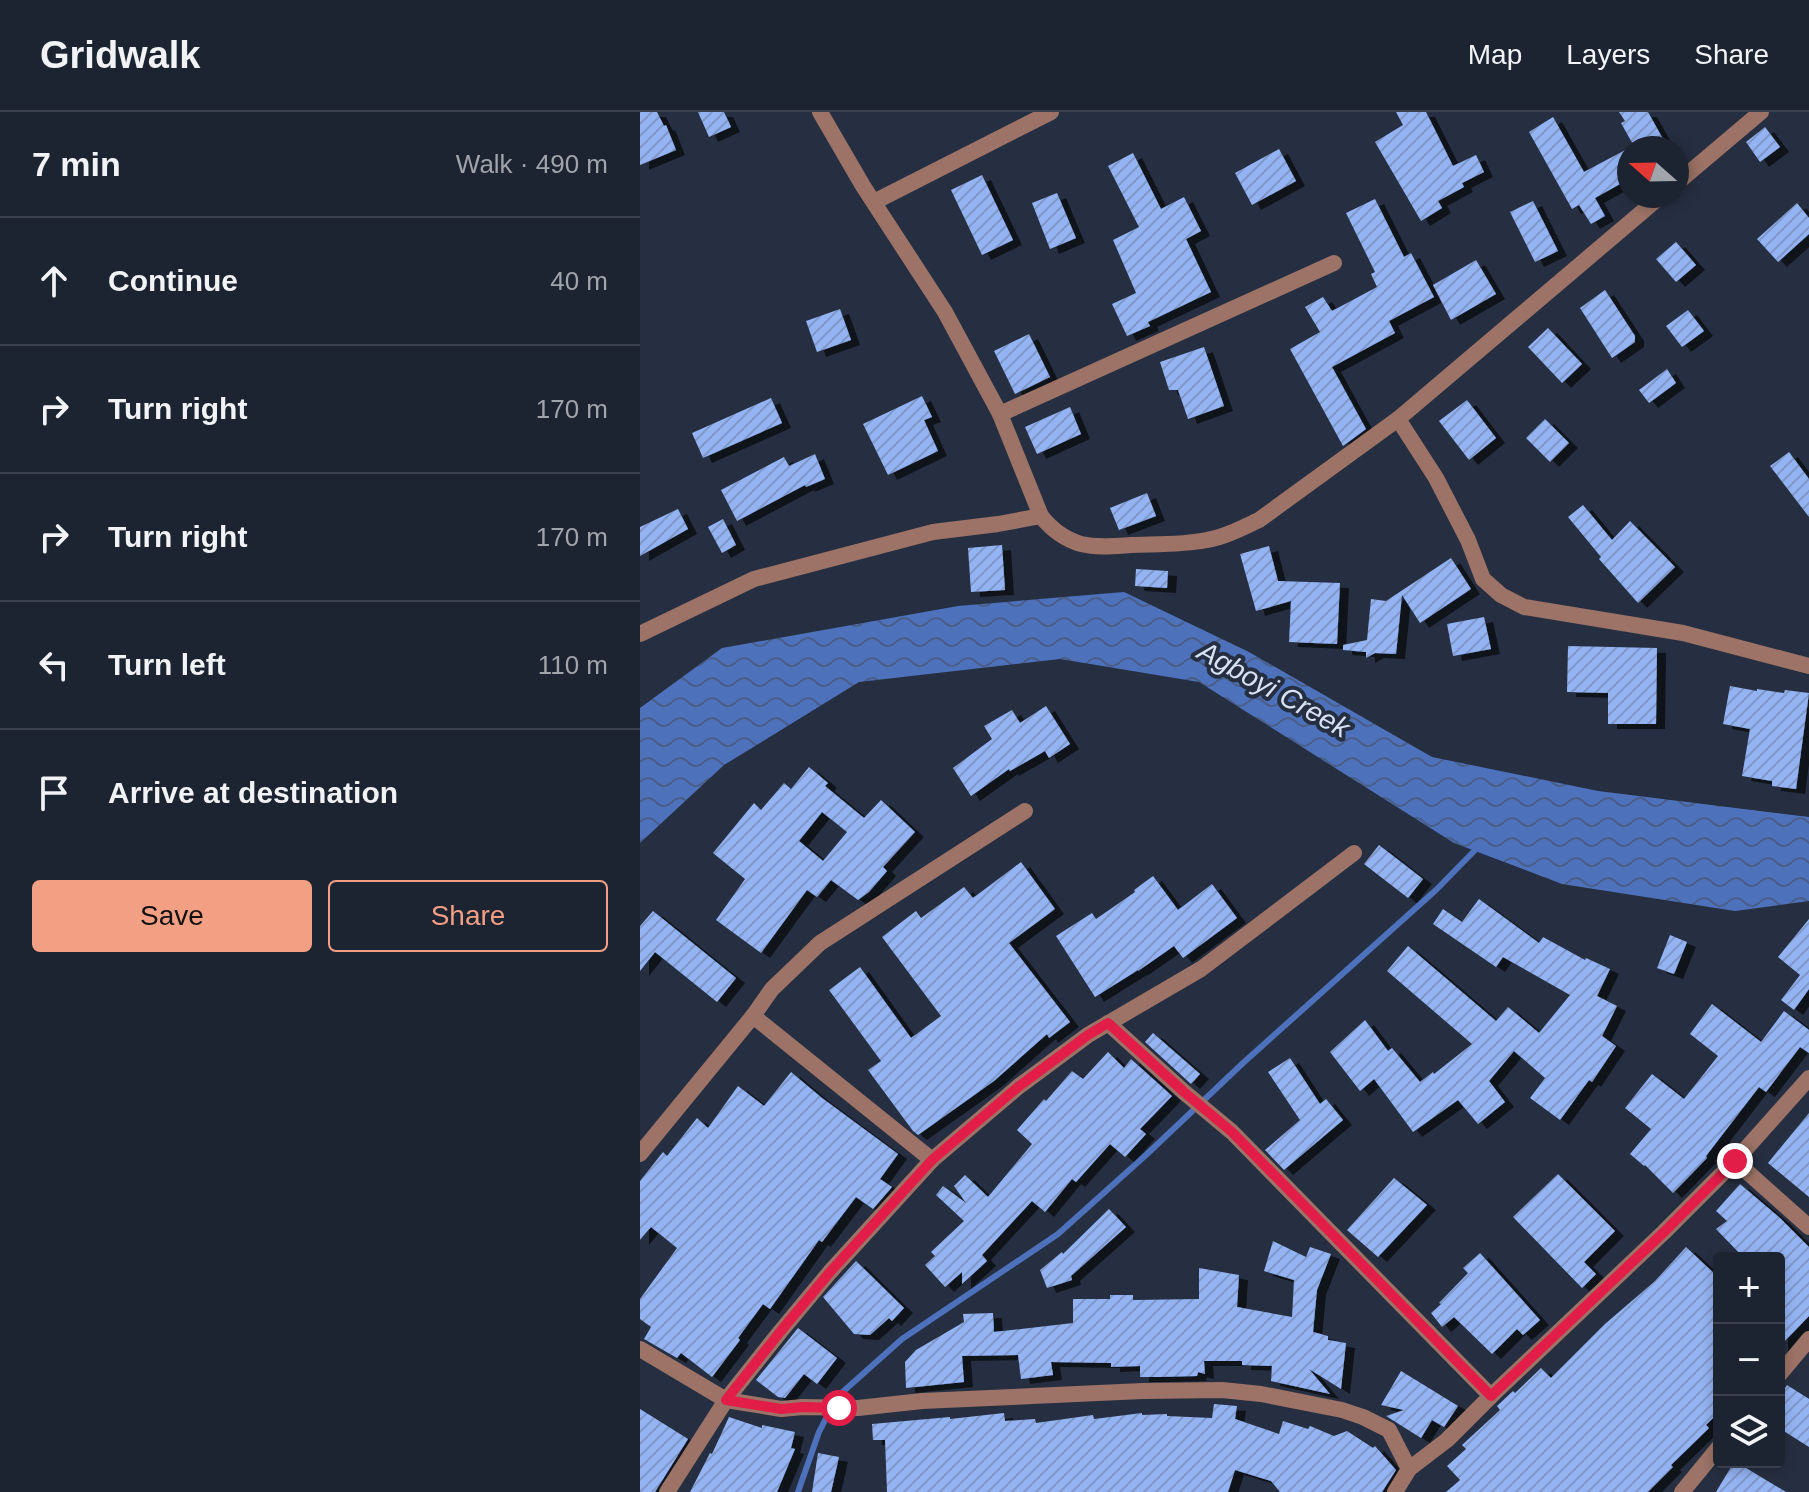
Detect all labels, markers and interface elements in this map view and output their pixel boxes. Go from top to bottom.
text: Gridwalk [40,34,201,76]
text: Map [1468,39,1522,70]
text: Layers [1566,39,1650,70]
text: Share [1694,39,1769,70]
north arrow [1617,136,1689,208]
text: 7 min [32,145,121,183]
text: Walk · 490 m [456,149,608,179]
icon: ahead [32,259,76,303]
text: Continue [108,264,238,297]
text: 40 m [550,266,608,296]
icon: right [32,387,76,431]
text: Turn right [108,392,247,425]
text: 170 m [536,394,608,424]
icon: right [32,515,76,559]
text: Turn right [108,520,247,553]
text: 170 m [536,522,608,552]
water label: Agboyi Creek [1191,634,1357,745]
icon: left [32,643,76,687]
text: Turn left [108,648,226,681]
text: 110 m [538,650,608,680]
icon: arrive [32,771,76,815]
text: Arrive at destination [108,776,398,809]
button: Save [32,880,312,952]
button: Share [328,880,608,952]
route end [1717,1143,1753,1179]
map controls [1713,1252,1785,1468]
button: + [1713,1252,1785,1324]
button: − [1713,1324,1785,1396]
route start [821,1390,857,1426]
button: layers [1713,1396,1785,1468]

